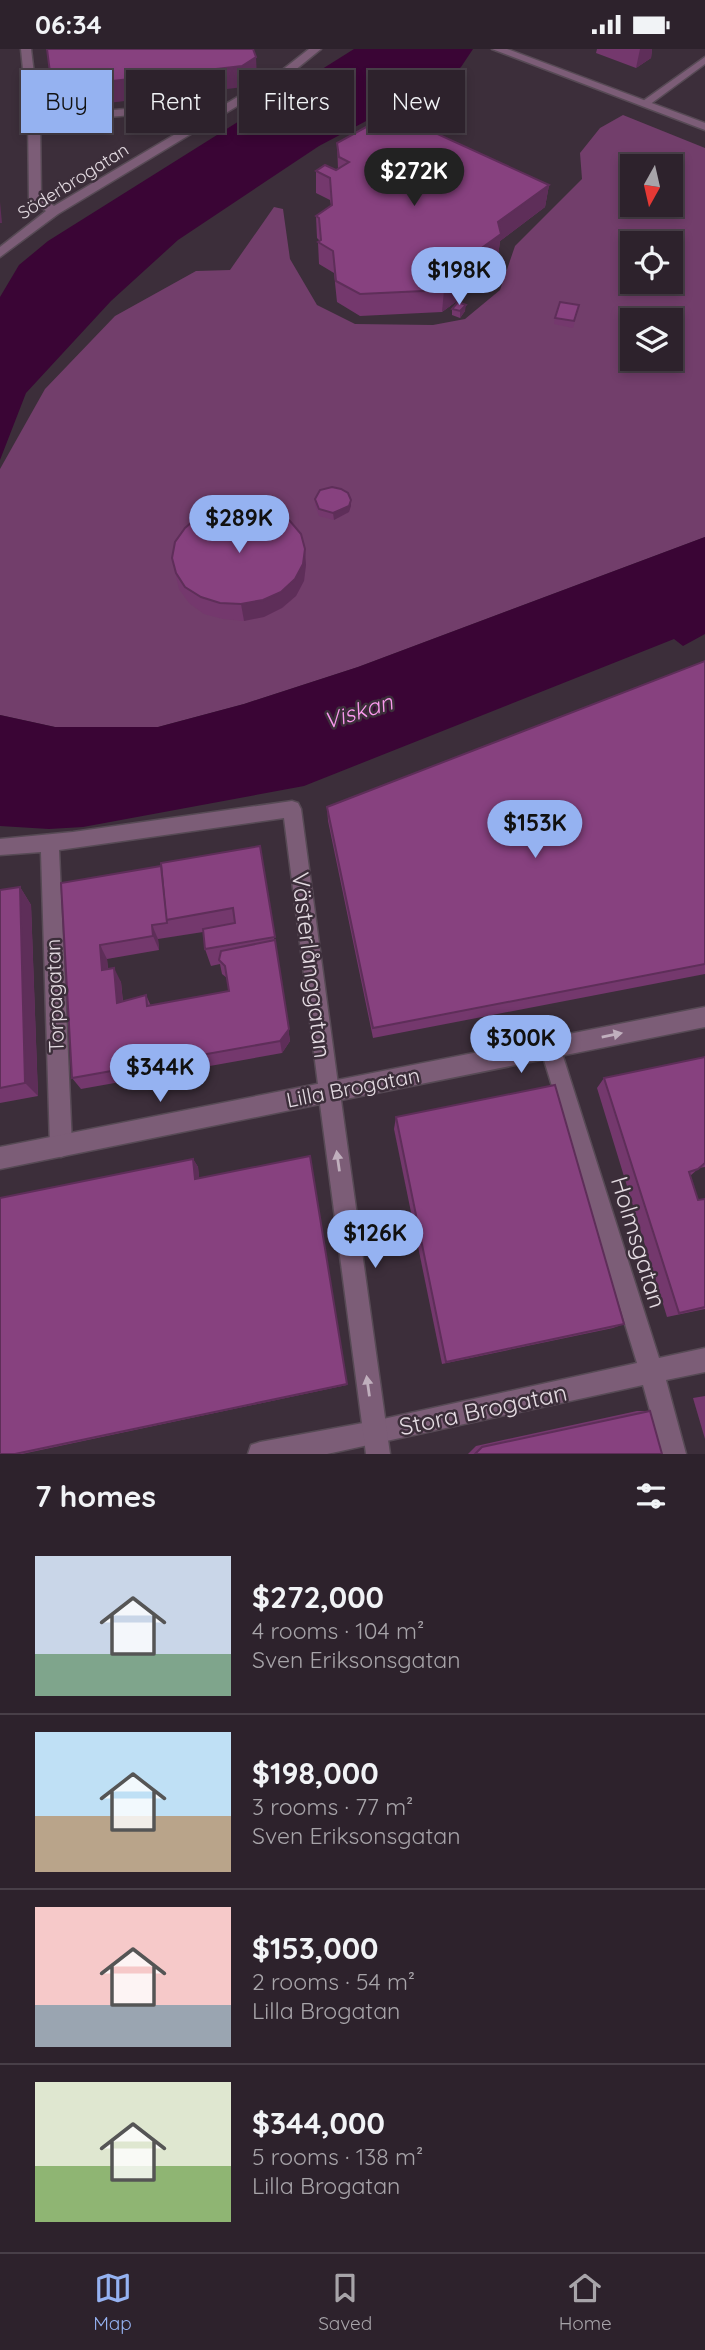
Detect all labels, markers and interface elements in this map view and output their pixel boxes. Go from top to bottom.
text: 06:34 [35,8,102,41]
chip: Buy [21,70,112,133]
chip: Rent [126,70,225,133]
chip: Filters [239,70,354,133]
chip: New [368,70,465,133]
street label: Söderbrogatan [13,138,133,224]
pin: $272K [365,149,463,208]
north arrow [620,154,682,217]
map controls [620,154,683,371]
text: $272K [380,156,448,185]
button: locate [620,231,683,294]
pin: $198K [410,247,508,307]
text: $198K [427,255,491,284]
button: layers [620,308,683,371]
pin: $289K [190,496,288,555]
text: $289K [205,503,273,532]
water label: Viskan [320,687,397,735]
pin: $153K [486,801,584,860]
text: $153K [503,808,567,837]
street label: Västerlånggatan [286,870,338,1060]
street label: Torpagatan [39,939,69,1053]
pin: $300K [472,1016,570,1075]
text: $300K [486,1023,556,1052]
one-way arrow [601,1030,623,1041]
pin: $344K [111,1045,209,1104]
text: $344K [126,1052,194,1081]
street label: Lilla Brogatan [284,1061,422,1113]
one-way arrow [332,1150,343,1172]
street label: Holmsgatan [605,1172,673,1312]
pin: $126K [326,1211,424,1270]
text: $126K [343,1218,407,1247]
one-way arrow [362,1375,373,1397]
street label: Stora Brogatan [396,1377,570,1441]
text: 7 homes [35,1477,156,1515]
icon: filters [632,1477,670,1515]
text: $272,000 [252,1578,384,1616]
icon: home [91,1584,175,1668]
text: 4 rooms · 104 m² [252,1616,424,1645]
text: Sven Eriksonsgatan [252,1645,461,1674]
text: $198,000 [252,1754,379,1792]
icon: home [91,1760,175,1844]
text: 3 rooms · 77 m² [252,1792,413,1821]
text: Sven Eriksonsgatan [252,1821,461,1850]
text: $153,000 [252,1929,378,1967]
icon: home [91,1935,175,2019]
text: 2 rooms · 54 m² [252,1967,415,1996]
text: Lilla Brogatan [252,1996,400,2025]
text: $344,000 [252,2104,385,2142]
icon: home [91,2110,175,2194]
text: 5 rooms · 138 m² [252,2142,423,2171]
text: Lilla Brogatan [252,2171,400,2200]
tab: Map [93,2269,132,2335]
tab: Saved [318,2269,372,2335]
tab: Home [559,2269,612,2335]

